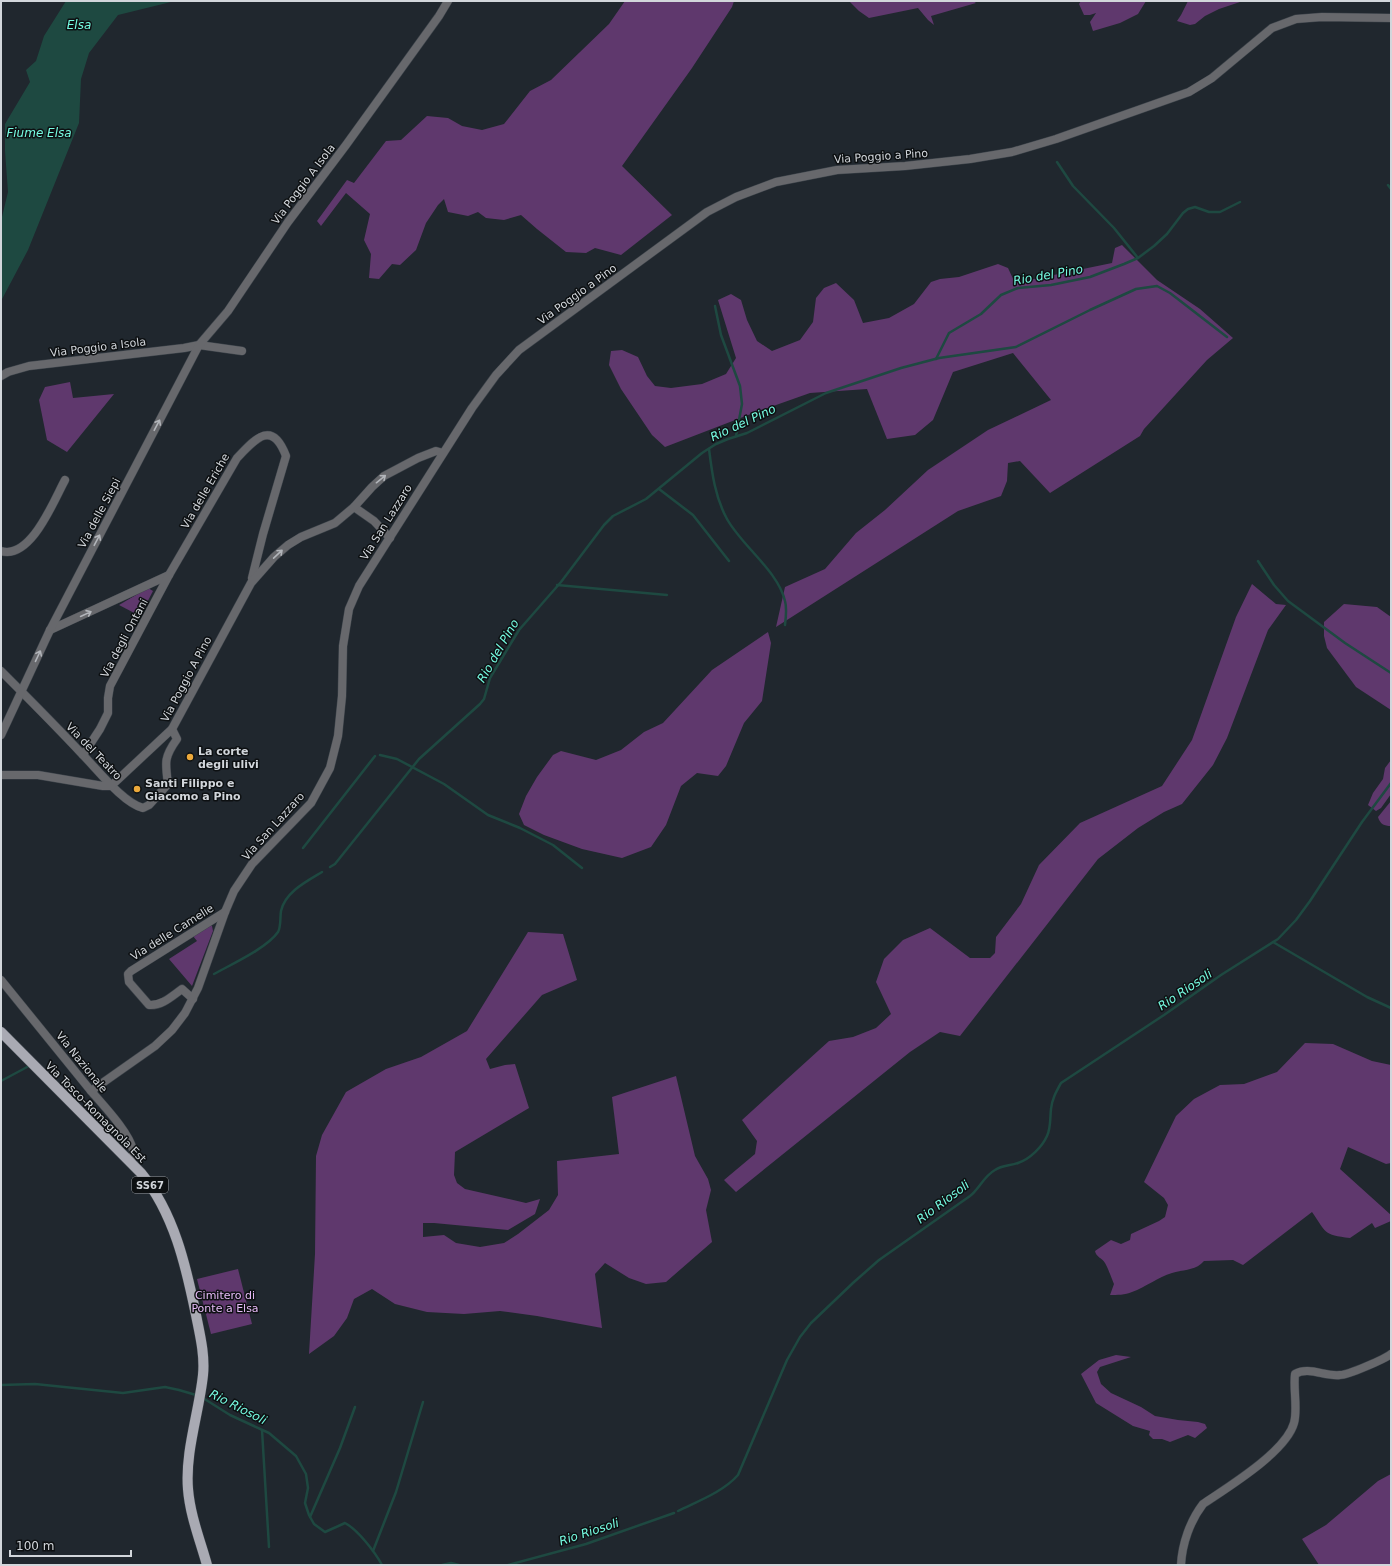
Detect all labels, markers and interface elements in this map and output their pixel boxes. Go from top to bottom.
water label: Elsa [67,18,91,32]
water label: Fiume Elsa [6,126,72,140]
street label: Via Poggio A Isola [269,142,338,227]
street label: Via Poggio a Pino [834,147,929,166]
street label: Via Poggio a Pino [535,261,619,327]
water label: Rio del Pino [1012,262,1084,288]
street label: Via Poggio a Isola [49,335,147,360]
water label: Rio del Pino [708,402,778,444]
one-way arrow [154,419,162,431]
street label: Via delle Eriche [179,451,232,531]
one-way arrow [375,475,386,484]
street label: Via delle Siepi [75,476,123,551]
street label: Via San Lazzaro [358,482,415,563]
one-way arrow [94,535,101,547]
one-way arrow [272,550,283,559]
street label: Via degli Ontani [98,596,151,680]
one-way arrow [79,610,91,617]
water label: Rio del Pino [474,617,522,685]
street label: Via Poggio A Pino [158,634,215,724]
one-way arrow [35,651,42,663]
street label: Via del Teatro [63,720,124,783]
place label: La corte degli ulivi [198,745,259,771]
marker: La corte degli ulivi [185,752,195,762]
place label: Santi Filippo e Giacomo a Pino [145,777,241,803]
marker: Santi Filippo e Giacomo a Pino [132,784,142,794]
street label: Via San Lazzaro [239,789,307,863]
street label: Via delle Camelie [128,901,216,963]
water label: Rio Riosoli [1155,966,1215,1013]
street label: Via Nazionale [53,1029,110,1096]
street label: Via Tosco-Romagnola Est [43,1059,149,1166]
road number: SS67 [132,1177,168,1193]
water label: Rio Riosoli [914,1177,973,1226]
park label: Cimitero di Ponte a Elsa [191,1289,259,1315]
water label: Rio Riosoli [207,1387,269,1428]
water label: Rio Riosoli [557,1516,621,1548]
scale bar [10,1532,131,1558]
text: 100 m [16,1539,54,1553]

